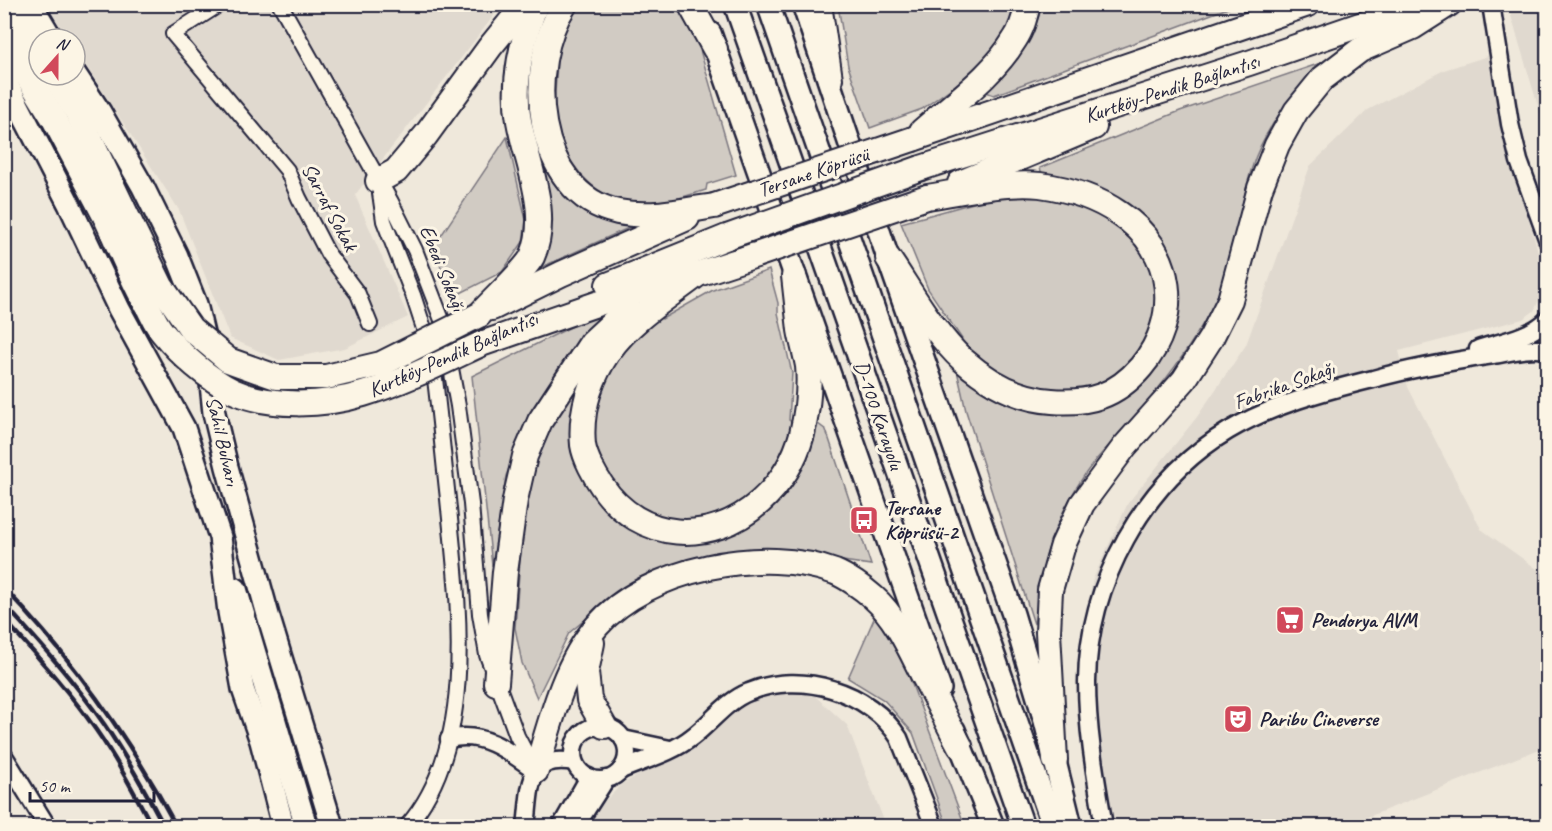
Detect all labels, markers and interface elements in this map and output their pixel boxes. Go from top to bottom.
north arrow [27,27,87,87]
text: N [54,33,73,56]
street label: Kurtköy-Pendik Bağlantısı [1081,47,1264,129]
street label: Tersane Köprüsü [754,140,874,203]
street label: Sarraf Sokak [296,158,365,257]
street label: Ebedi Sokağı [414,221,472,316]
street label: Kurtköy-Pendik Bağlantısı [364,305,542,403]
street label: Fabrika Sokağı [1230,354,1339,415]
street label: D-100 Karayolu [848,357,910,474]
street label: Sahil Bulvarı [200,394,246,489]
place label: Tersane Köprüsü-2 [885,495,960,545]
bus stop icon: Tersane Köprüsü-2 [848,504,880,536]
supermarket icon: Pendorya AVM [1274,604,1306,636]
place label: Pendorya AVM [1311,607,1418,633]
theatre icon: Paribu Cineverse [1222,703,1254,735]
place label: Paribu Cineverse [1259,706,1380,732]
scale bar [30,765,154,803]
text: 50 m [39,775,72,797]

